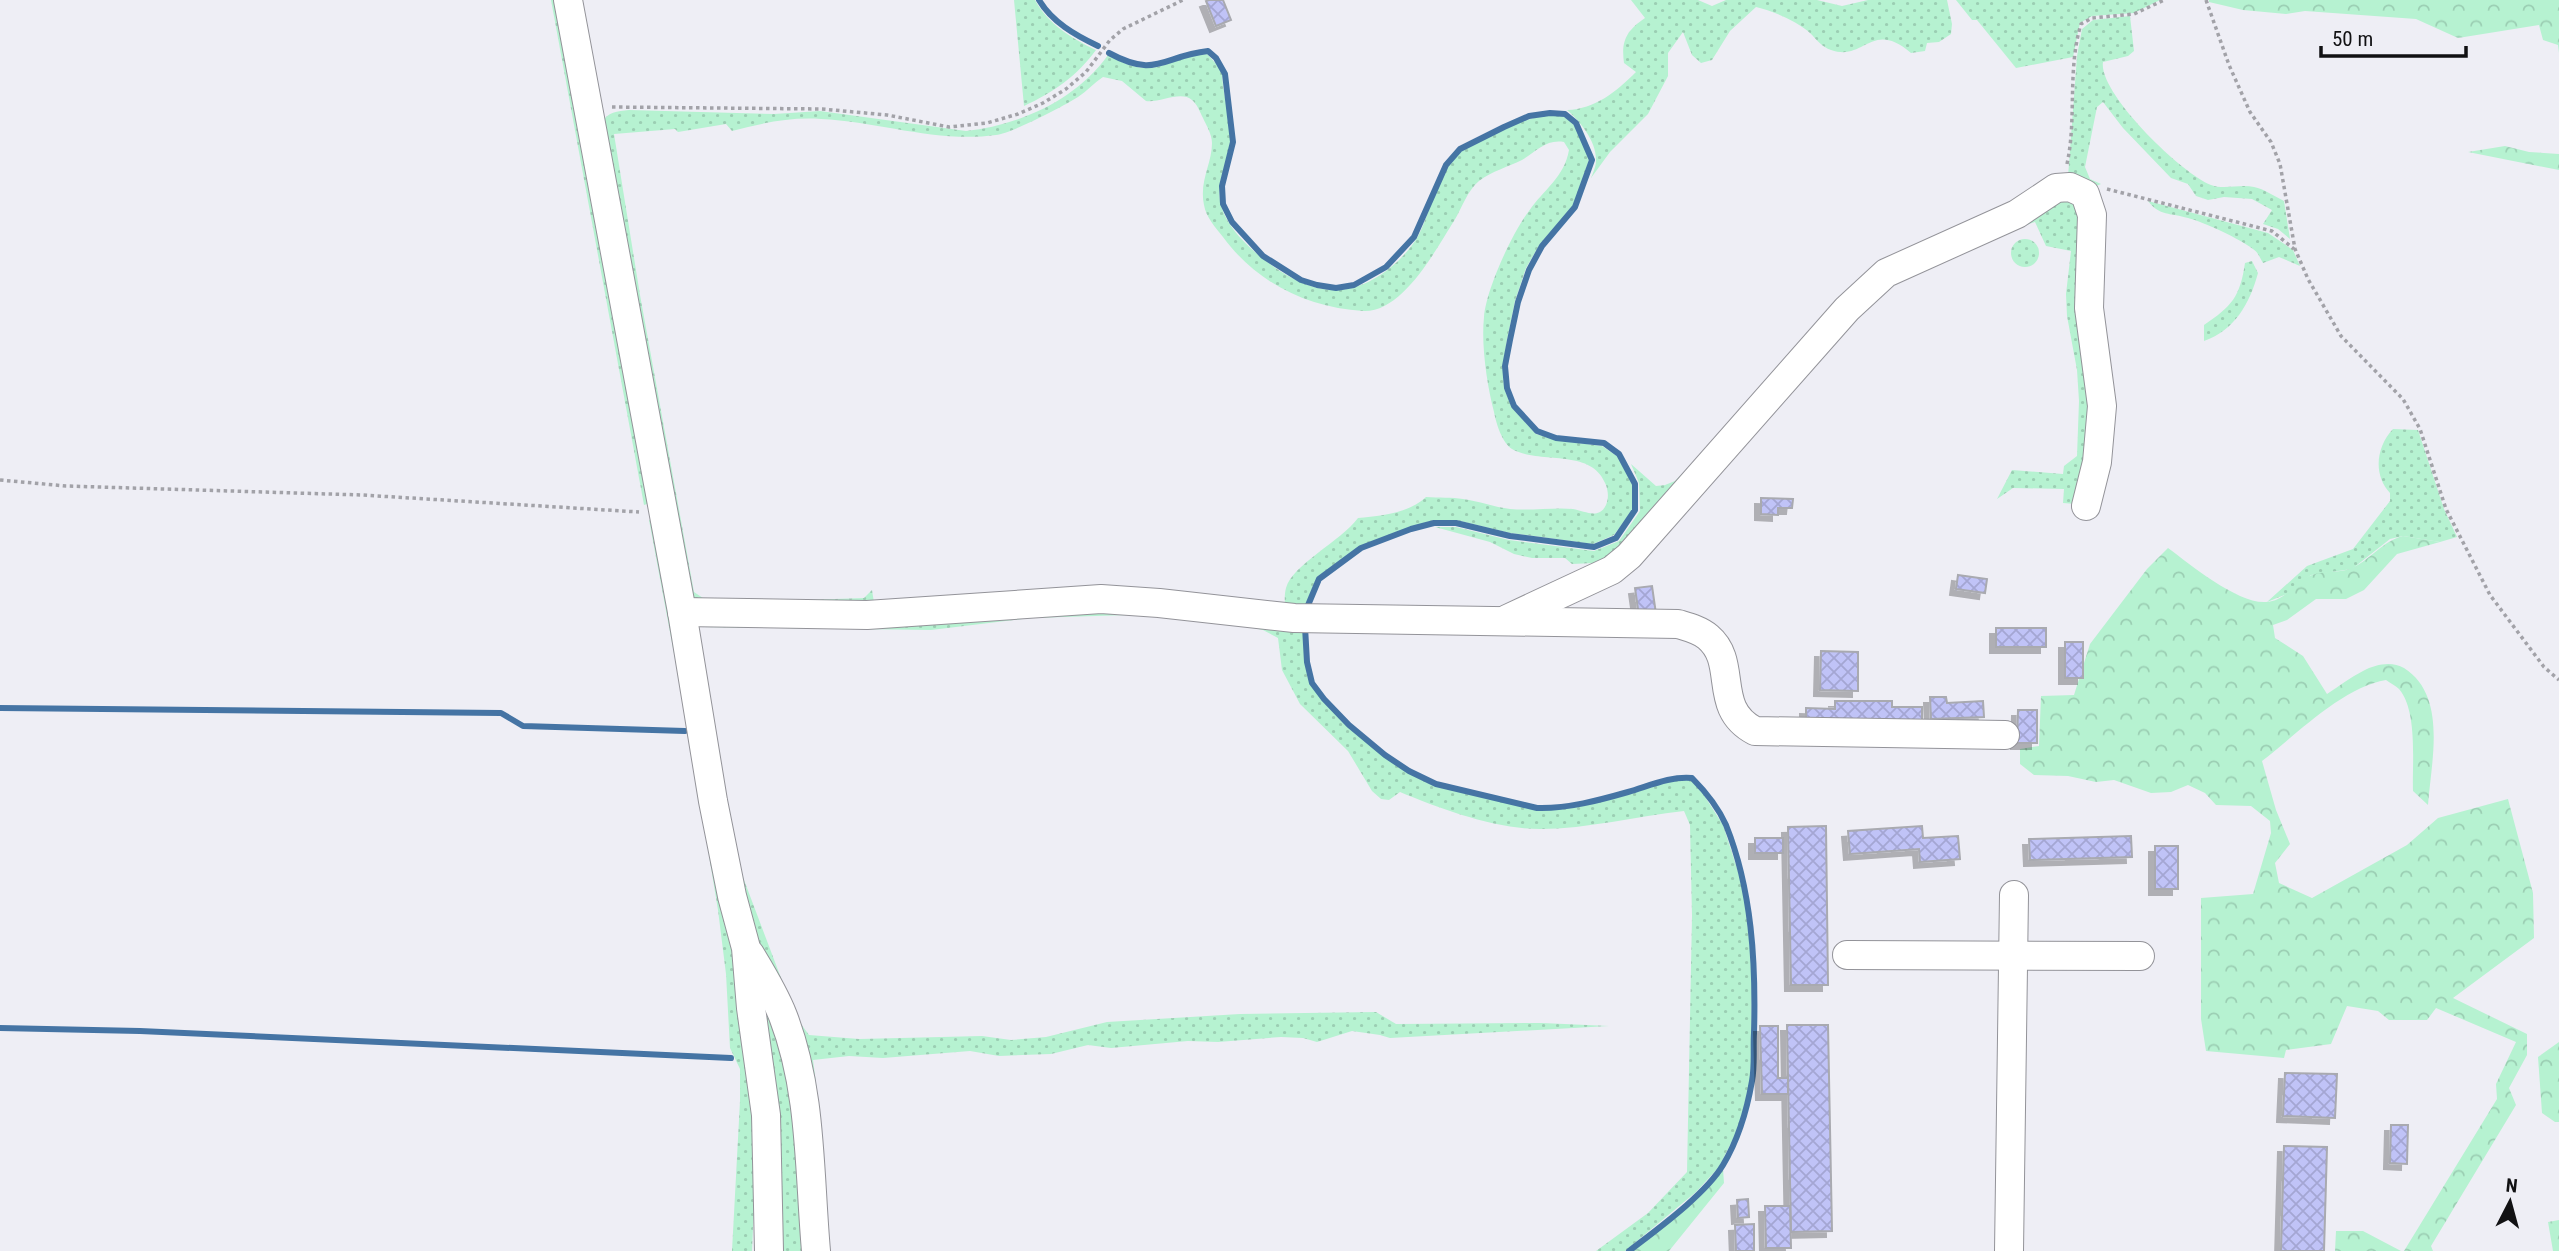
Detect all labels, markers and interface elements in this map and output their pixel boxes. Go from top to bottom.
scale bar [2321,14,2466,58]
text: 50 m [2332,27,2373,51]
north arrow [2475,1167,2545,1237]
text: N [2505,1174,2519,1198]

